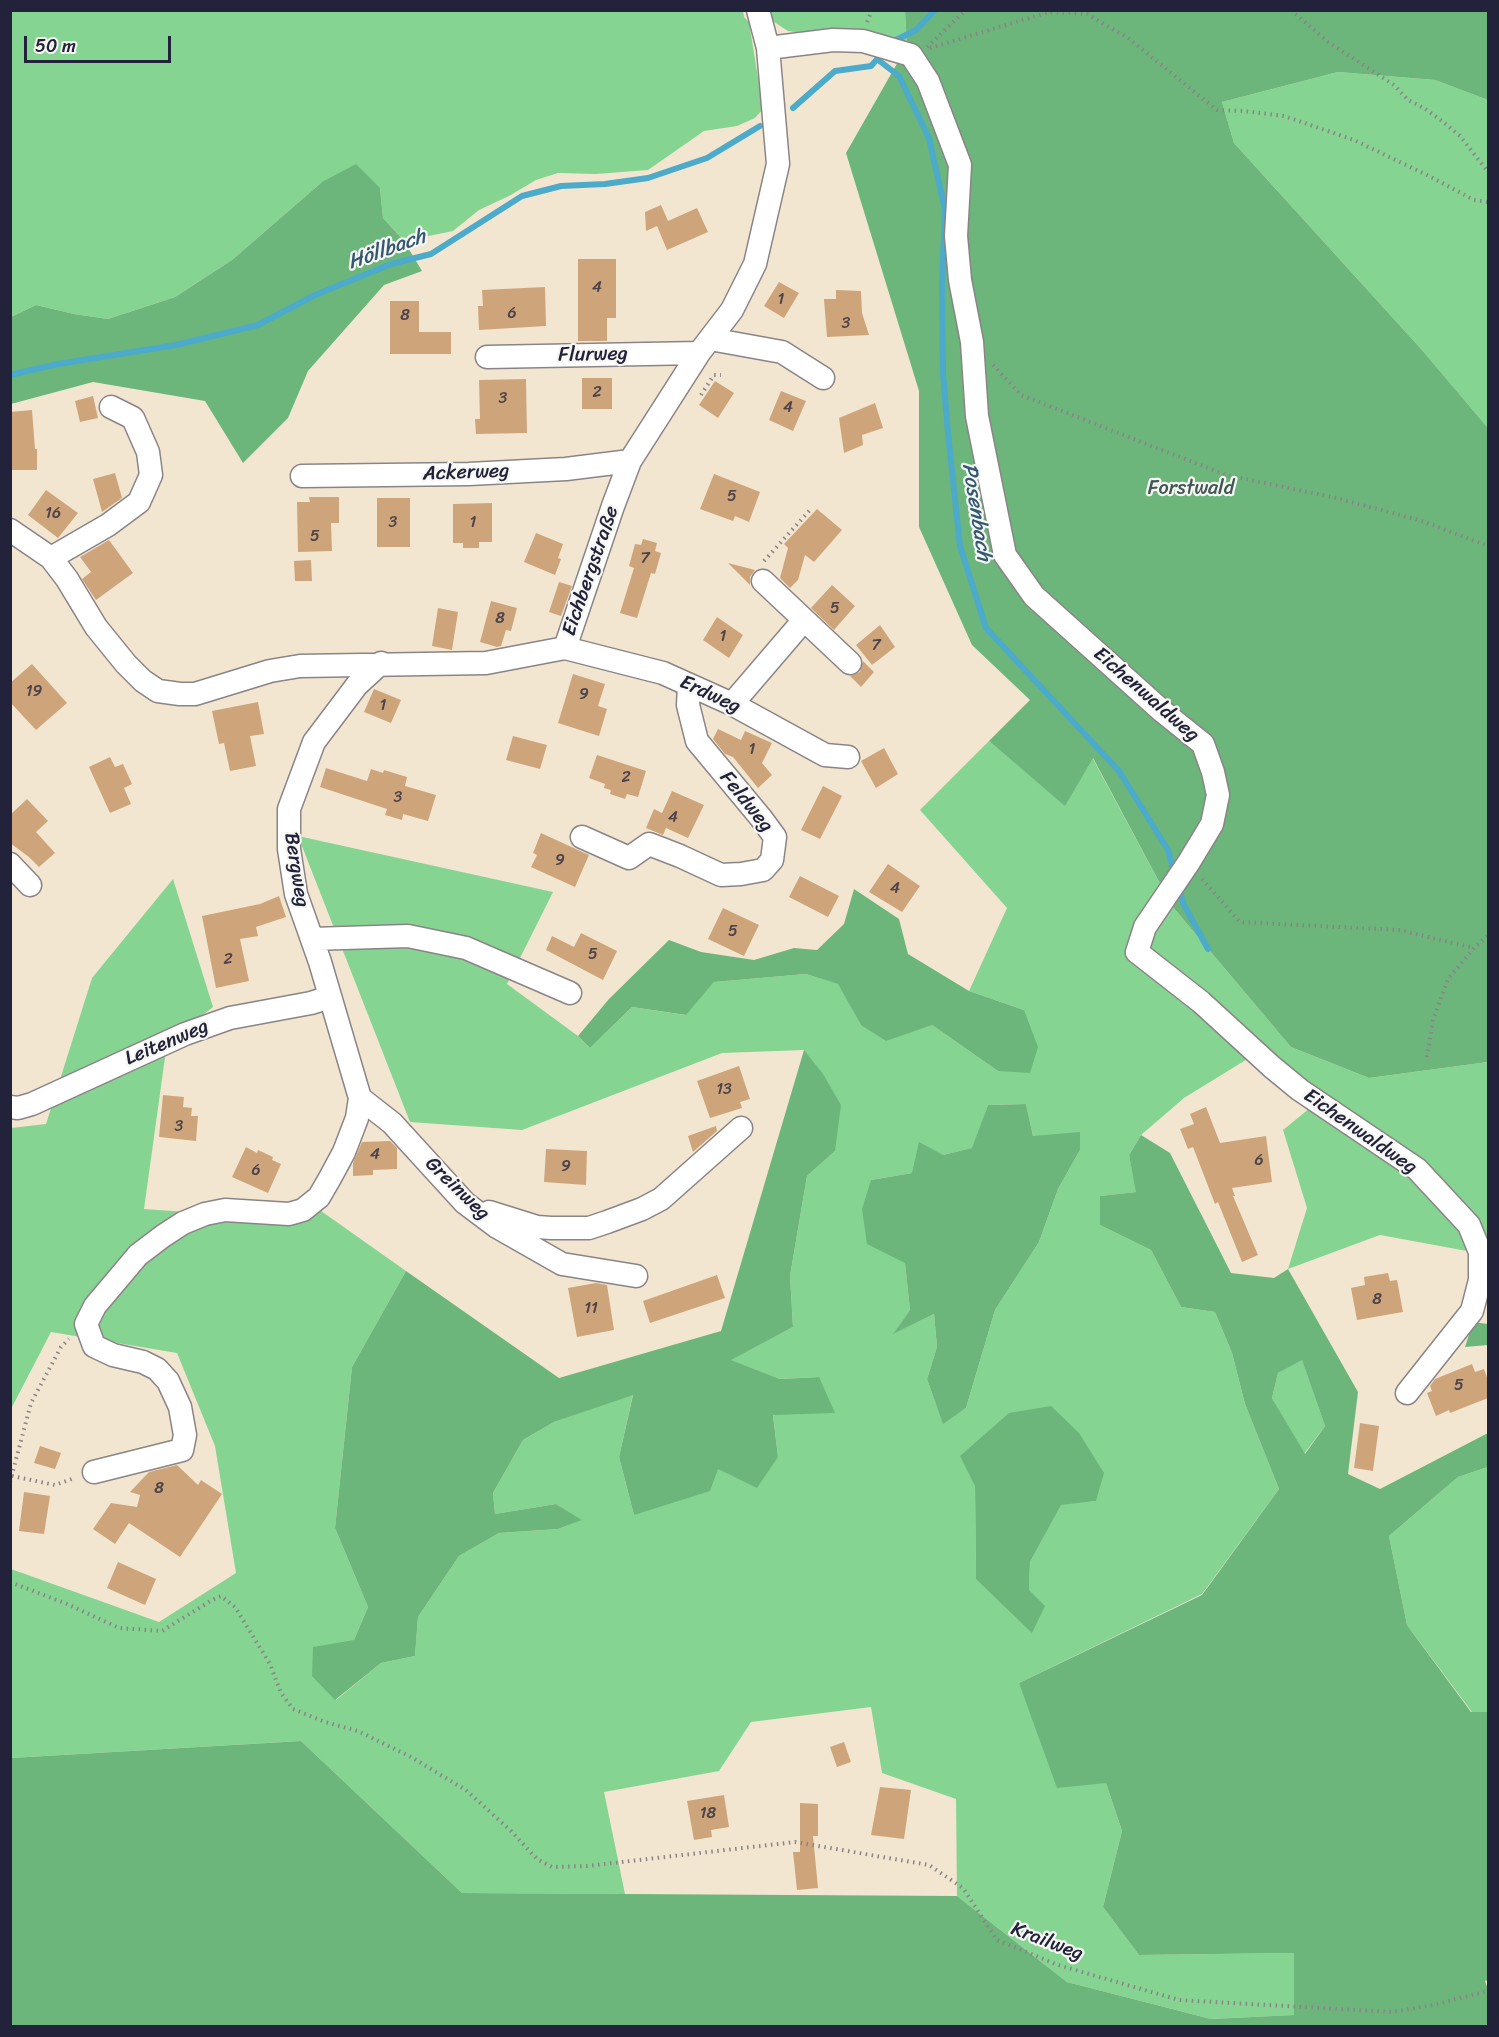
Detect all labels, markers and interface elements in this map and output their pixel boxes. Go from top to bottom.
scale bar [27,24,174,62]
text: 50 m [35,30,76,62]
water label: Höllbach [345,224,429,276]
house number: 4 [592,278,602,298]
house number: 1 [778,290,784,310]
house number: 6 [507,304,517,324]
house number: 8 [400,306,410,326]
house number: 3 [842,314,850,334]
street label: Flurweg [558,342,628,368]
house number: 2 [592,383,602,403]
house number: 3 [499,389,507,409]
house number: 4 [783,398,793,418]
street label: Ackerweg [422,459,510,487]
water label: Posenbach [956,461,996,563]
park label: Forstwald [1148,477,1234,501]
house number: 5 [727,487,737,507]
street label: Eichbergstraße [558,503,624,639]
house number: 16 [45,504,61,524]
house number: 3 [389,513,397,533]
house number: 1 [470,513,476,533]
house number: 5 [310,527,320,547]
house number: 7 [640,549,650,569]
house number: 5 [830,599,840,619]
house number: 8 [495,609,505,629]
house number: 1 [720,627,726,647]
house number: 7 [871,636,881,656]
street label: Eichenwaldweg [1088,642,1204,748]
street label: Erdweg [676,671,744,719]
house number: 19 [26,682,42,702]
house number: 9 [579,685,589,705]
house number: 1 [380,696,386,716]
house number: 1 [749,740,755,760]
street label: Feldweg [714,767,778,837]
house number: 2 [621,768,631,788]
house number: 3 [394,788,402,808]
house number: 4 [668,808,678,828]
street label: Bergweg [278,831,314,909]
house number: 9 [555,851,565,871]
house number: 4 [890,879,900,899]
house number: 5 [728,922,738,942]
house number: 5 [588,945,598,965]
house number: 2 [223,950,233,970]
street label: Leitenweg [122,1015,212,1071]
house number: 13 [716,1080,732,1100]
street label: Eichenwaldweg [1299,1084,1421,1180]
house number: 3 [175,1117,183,1137]
house number: 4 [370,1145,380,1165]
house number: 6 [1254,1151,1264,1171]
street label: Greinweg [420,1152,494,1226]
house number: 9 [561,1157,571,1177]
house number: 6 [251,1161,261,1181]
house number: 8 [1372,1290,1382,1310]
house number: 11 [584,1299,598,1319]
house number: 5 [1454,1376,1464,1396]
house number: 8 [154,1479,164,1499]
house number: 18 [700,1804,716,1824]
street label: Krailweg [1008,1917,1086,1967]

